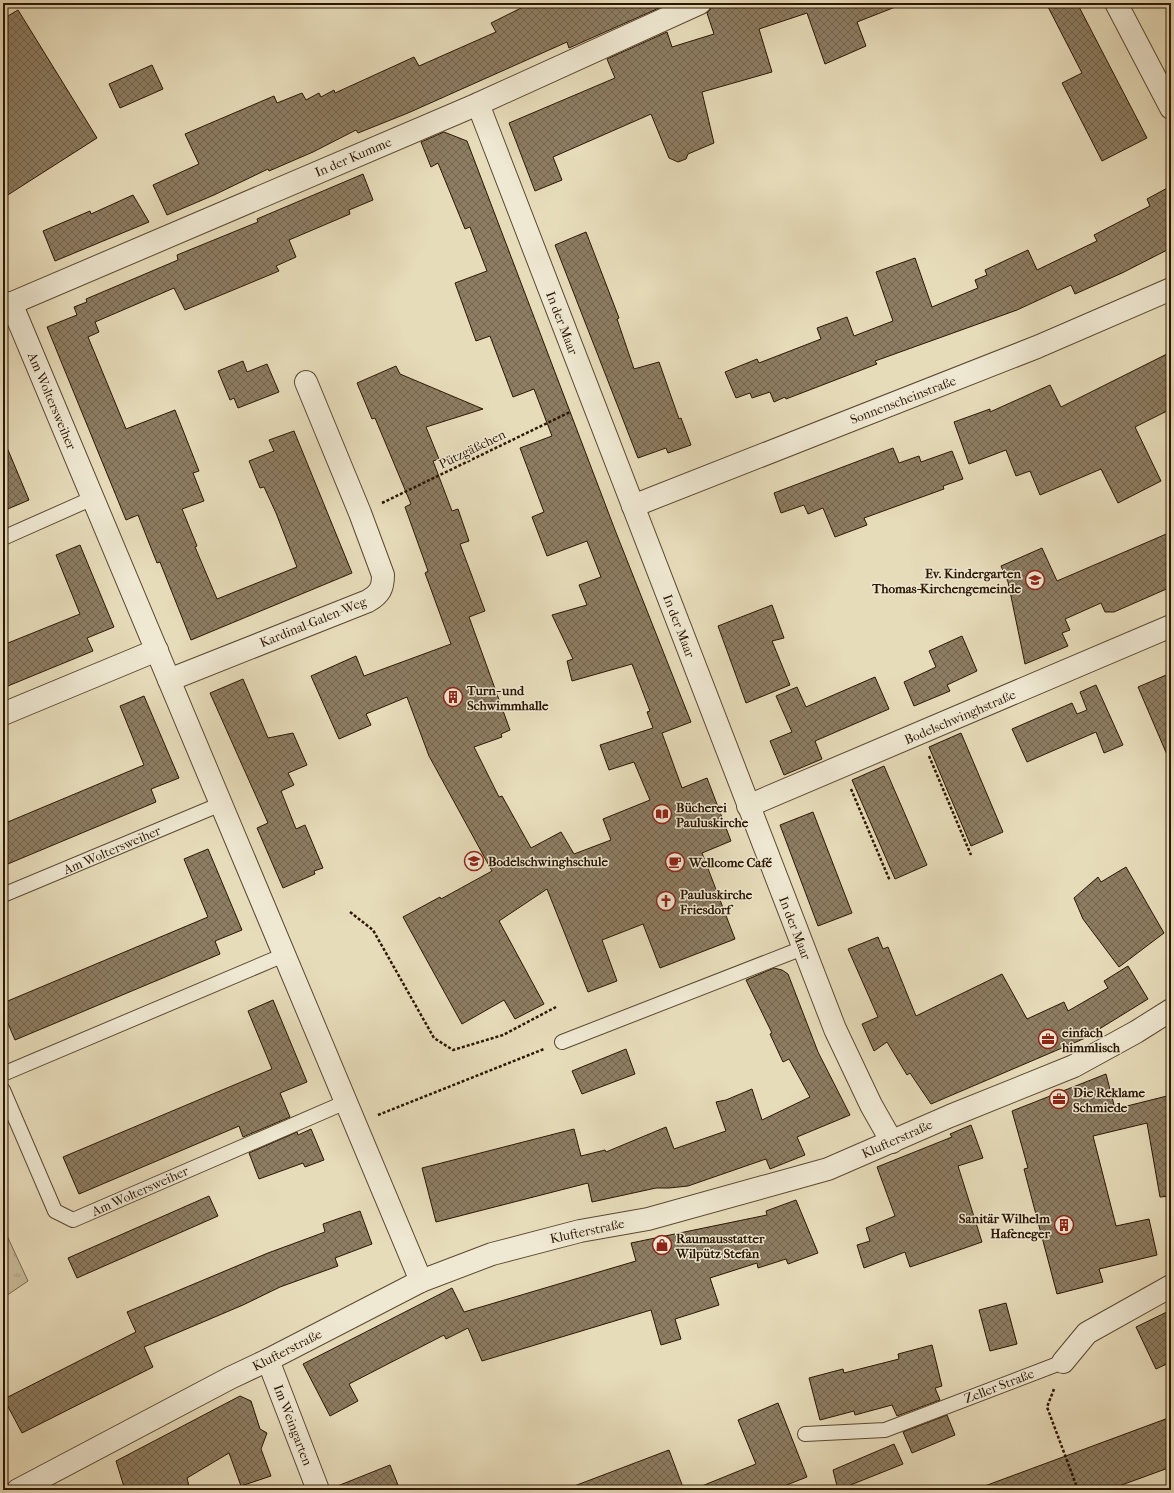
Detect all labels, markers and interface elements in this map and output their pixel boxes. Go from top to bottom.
street label: In der Kumme [312,134,394,180]
street label: In der Maar [543,289,581,357]
street label: Am Woltersweiher [24,349,79,452]
street label: Sonnenscheinstraße [848,373,959,427]
street label: Pützgäßchen [436,426,508,472]
place label: Ev. Kindergarten Thomas-Kirchengemeinde [871,566,1022,597]
school or university icon: Ev. Kindergarten Thomas-Kirchengemeinde [1024,569,1046,591]
street label: In der Maar [660,592,698,660]
street label: Kardinal-Galen-Weg [257,593,370,650]
place label: Turn- und Schwimmhalle [466,683,549,713]
building icon: Turn- und Schwimmhalle [442,686,464,708]
street label: Bodelschwinghstraße [902,687,1018,747]
place label: Bücherei Pauluskirche [676,800,749,830]
library icon: Bücherei Pauluskirche [651,803,673,825]
street label: Am Woltersweiher [60,823,163,878]
school or university icon: Bodelschwinghschule [463,850,485,872]
cafe icon: Wellcome Café [664,851,686,873]
place label: Bodelschwinghschule [488,854,608,870]
place label: Wellcome Café [688,855,772,870]
place label: Pauluskirche Friesdorf [679,887,753,917]
church icon: Pauluskirche Friesdorf [655,890,677,912]
street label: In der Maar [776,894,814,962]
place label: einfach himmlisch [1061,1025,1121,1055]
office icon: einfach himmlisch [1037,1028,1059,1050]
place label: Die Reklame Schmiede [1073,1085,1146,1115]
office icon: Die Reklame Schmiede [1048,1088,1070,1110]
street label: Klufterstraße [859,1117,935,1161]
street label: Am Woltersweiher [88,1163,191,1219]
place label: Sanitär Wilhelm Hafeneger [959,1211,1050,1242]
building icon: Sanitär Wilhelm Hafeneger [1053,1214,1075,1236]
street label: Klufterstraße [548,1216,626,1246]
place label: Raumausstatter Wilpütz Stefan [675,1231,765,1262]
shop icon: Raumausstatter Wilpütz Stefan [651,1234,673,1256]
street label: Klufterstraße [250,1326,325,1374]
street label: Zeller Straße [962,1366,1037,1406]
street label: Im Weingarten [271,1382,315,1468]

